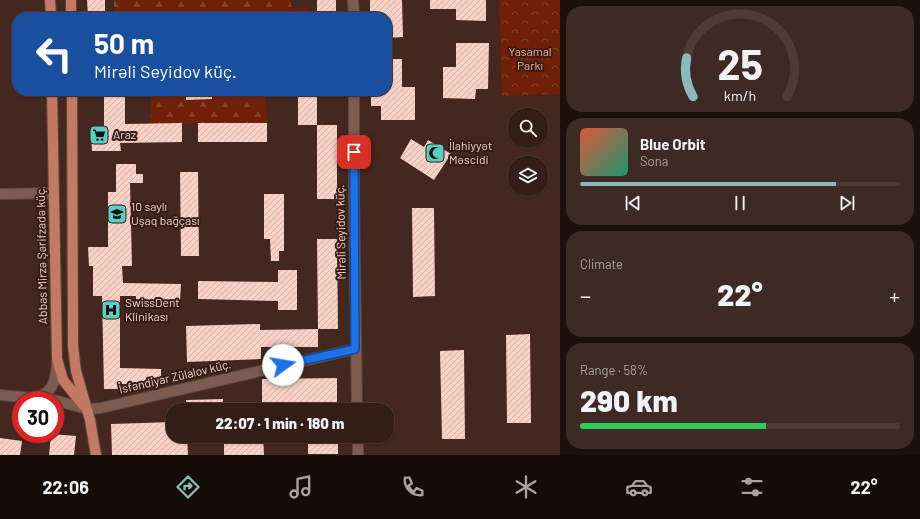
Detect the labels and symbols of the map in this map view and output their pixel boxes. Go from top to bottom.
park label: Yasamal Parkı [508,44,552,72]
supermarket icon: Araz [88,124,110,146]
place label: Araz [113,127,136,141]
pin [337,135,371,169]
place label: İlahiyyət Məscidi [449,138,492,166]
mosque icon: İlahiyyət Məscidi [424,142,446,164]
street label: Mirəli Seyidov küç. [332,184,348,280]
street label: Abbas Mirzə Şərifzadə küç. [33,186,49,324]
place label: 10 saylı Uşaq bağçası [131,199,200,227]
school or university icon: 10 saylı Uşaq bağçası [106,203,128,225]
place label: SwissDent Klinikası [125,295,180,323]
hospital icon: SwissDent Klinikası [100,299,122,321]
position arrow [262,344,304,386]
street label: İsfəndiyar Zülalov küç. [117,356,232,396]
speed limit sign: 30 [12,391,64,443]

